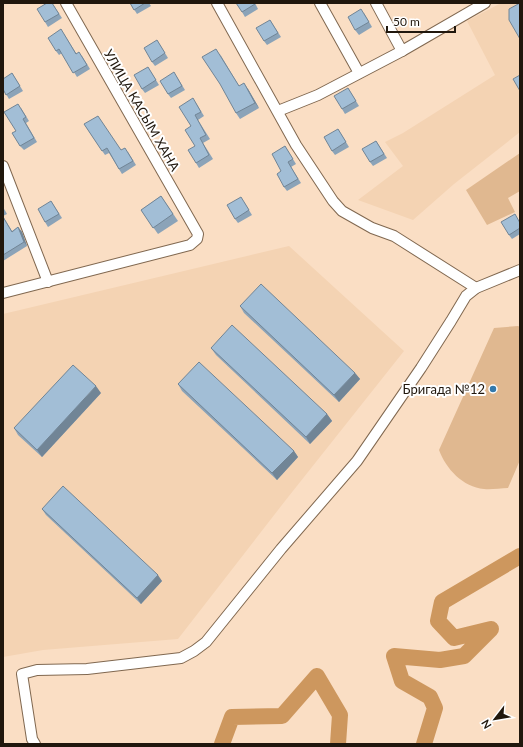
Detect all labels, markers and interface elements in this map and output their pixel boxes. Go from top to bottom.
scale bar [387,8,455,34]
text: 50 m [393,14,420,29]
street label: УЛИЦА КАСЫМ ХАНА [101,46,184,174]
place label: Бригада №12 [403,381,485,397]
marker: Бригада №12 [488,384,498,394]
north arrow [475,699,515,739]
text: N [478,717,494,731]

